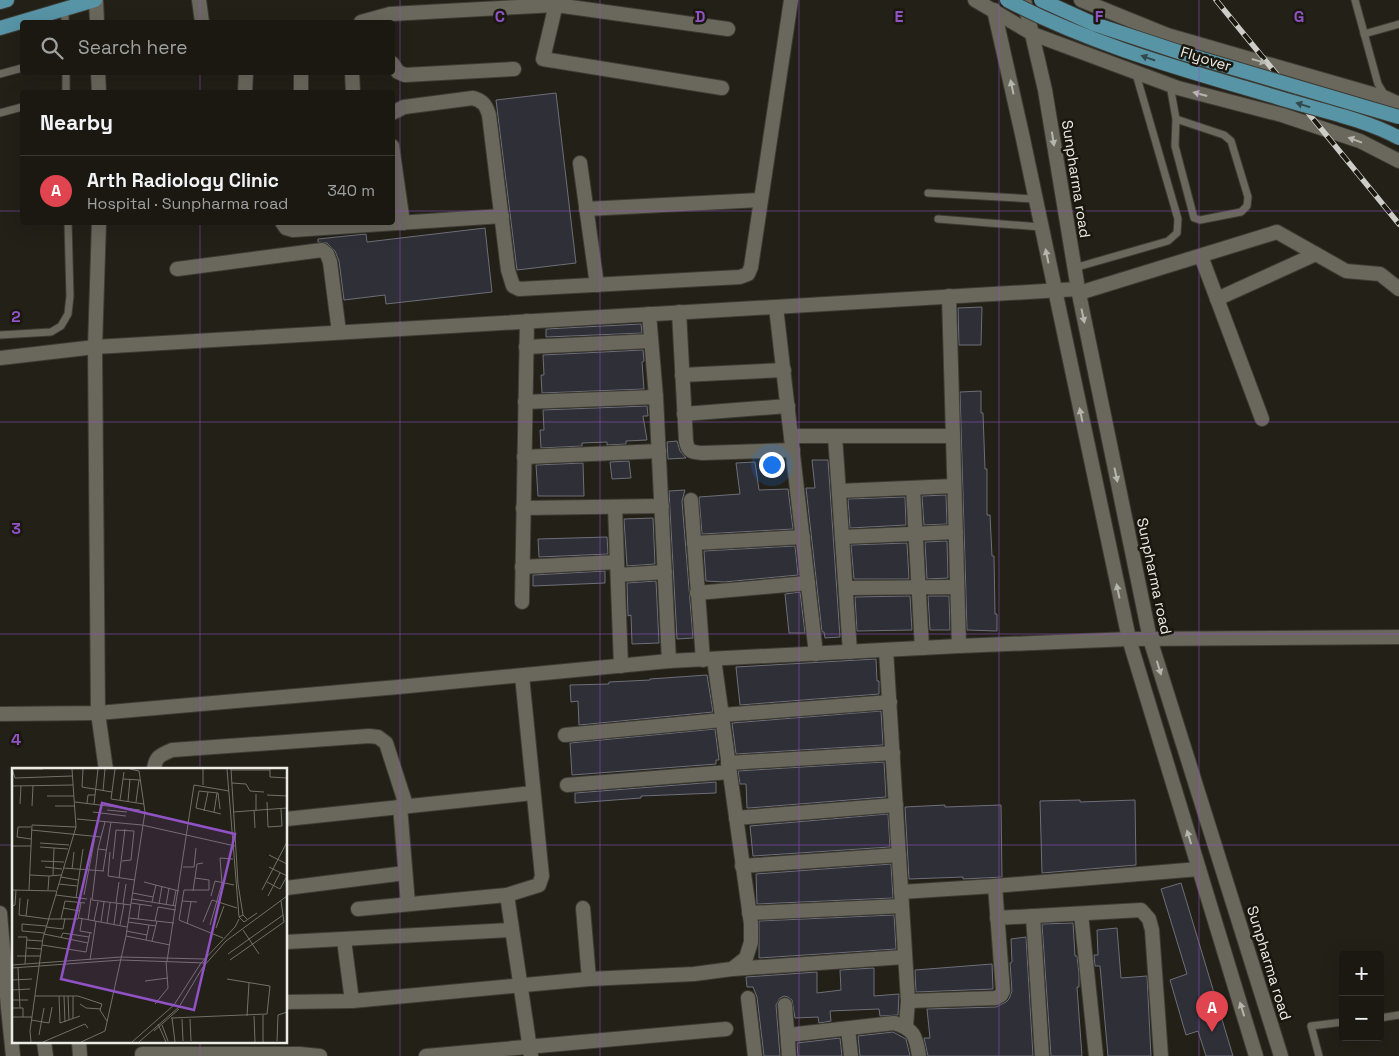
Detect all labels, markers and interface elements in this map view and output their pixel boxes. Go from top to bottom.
text: C [495,6,505,27]
text: D [695,6,705,27]
text: E [895,6,904,27]
text: F [1095,6,1104,27]
text: G [1294,6,1304,27]
search box [20,20,395,75]
icon: search [38,34,66,62]
text: Search here [78,35,188,60]
street label: Flyover [1178,42,1234,75]
one-way arrow [1140,53,1155,61]
one-way arrow [1252,57,1267,65]
one-way arrow [1008,79,1016,94]
one-way arrow [1192,89,1207,97]
one-way arrow [1296,101,1311,109]
text: Nearby [40,109,113,136]
street label: Sunpharma road [1058,119,1095,239]
one-way arrow [1049,131,1057,147]
one-way arrow [1348,135,1363,143]
text: Arth Radiology Clinic [87,168,279,193]
text: A [51,180,61,201]
text: 340 m [327,180,375,201]
text: Hospital · Sunpharma road [87,193,288,214]
one-way arrow [1043,249,1051,264]
text: 2 [11,306,21,327]
one-way arrow [1080,308,1088,324]
one-way arrow [1077,408,1085,423]
your location [759,452,785,478]
one-way arrow [1113,467,1121,483]
street label: Sunpharma road [1133,516,1176,636]
text: 3 [11,518,21,539]
one-way arrow [1114,583,1122,599]
one-way arrow [1156,660,1164,675]
text: 4 [11,729,21,750]
inset map [12,768,288,1044]
one-way arrow [1185,830,1193,845]
street label: Sunpharma road [1243,903,1296,1022]
map controls [1339,951,1384,1041]
button: + [1339,951,1384,996]
pin: A [1196,991,1228,1032]
button: − [1339,996,1384,1041]
one-way arrow [1237,1002,1245,1017]

